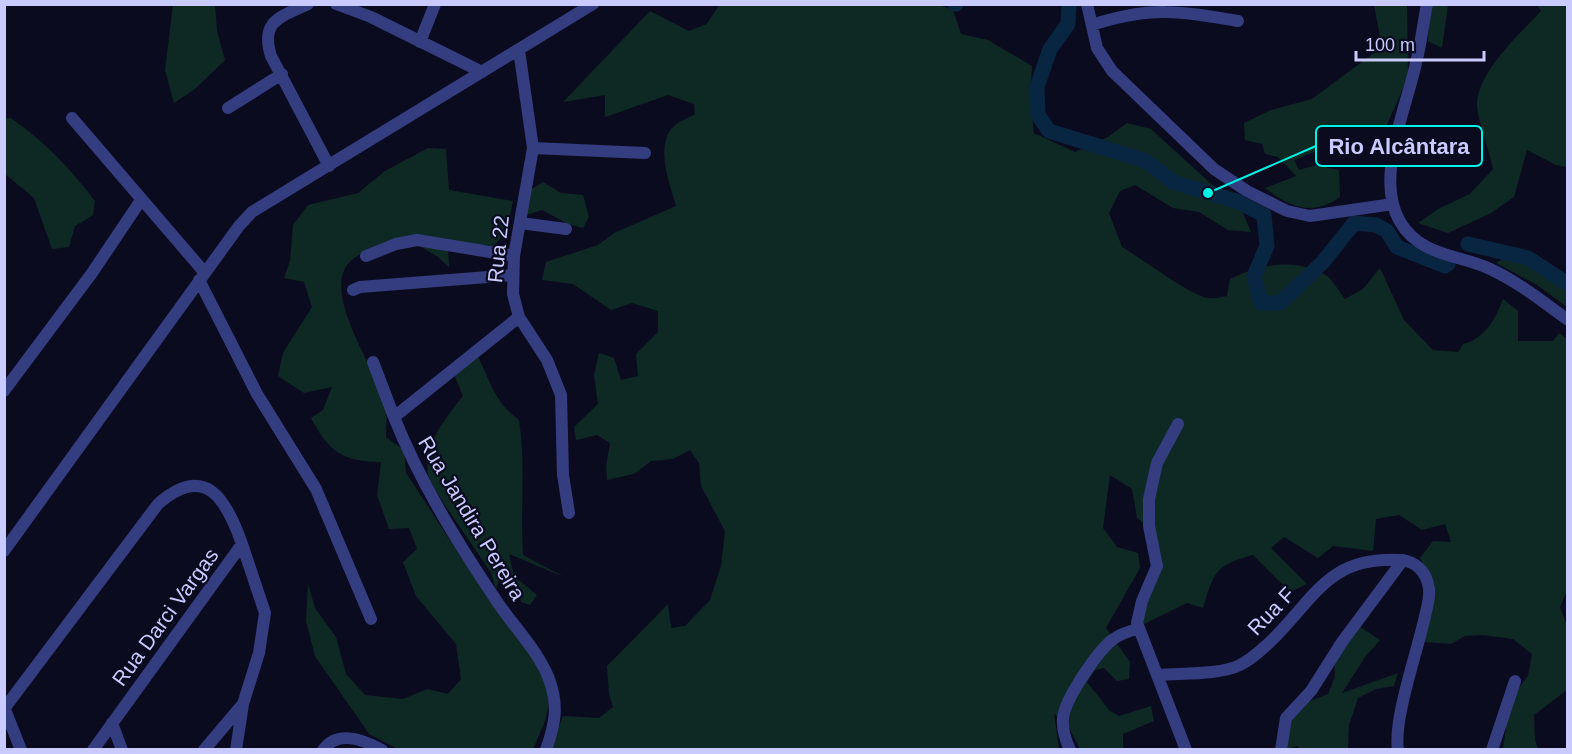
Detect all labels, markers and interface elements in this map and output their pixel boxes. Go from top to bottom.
scale bar [1356,24,1484,62]
text: 100 m [1365,35,1415,55]
callout: Rio Alcântara [1316,126,1482,166]
text: Rio Alcântara [1328,134,1470,159]
street label: Rua 22 [483,214,513,284]
street label: Rua Jandira Pereira [414,432,530,604]
street label: Rua Darci Vargas [107,544,223,690]
street label: Rua F [1243,582,1299,640]

